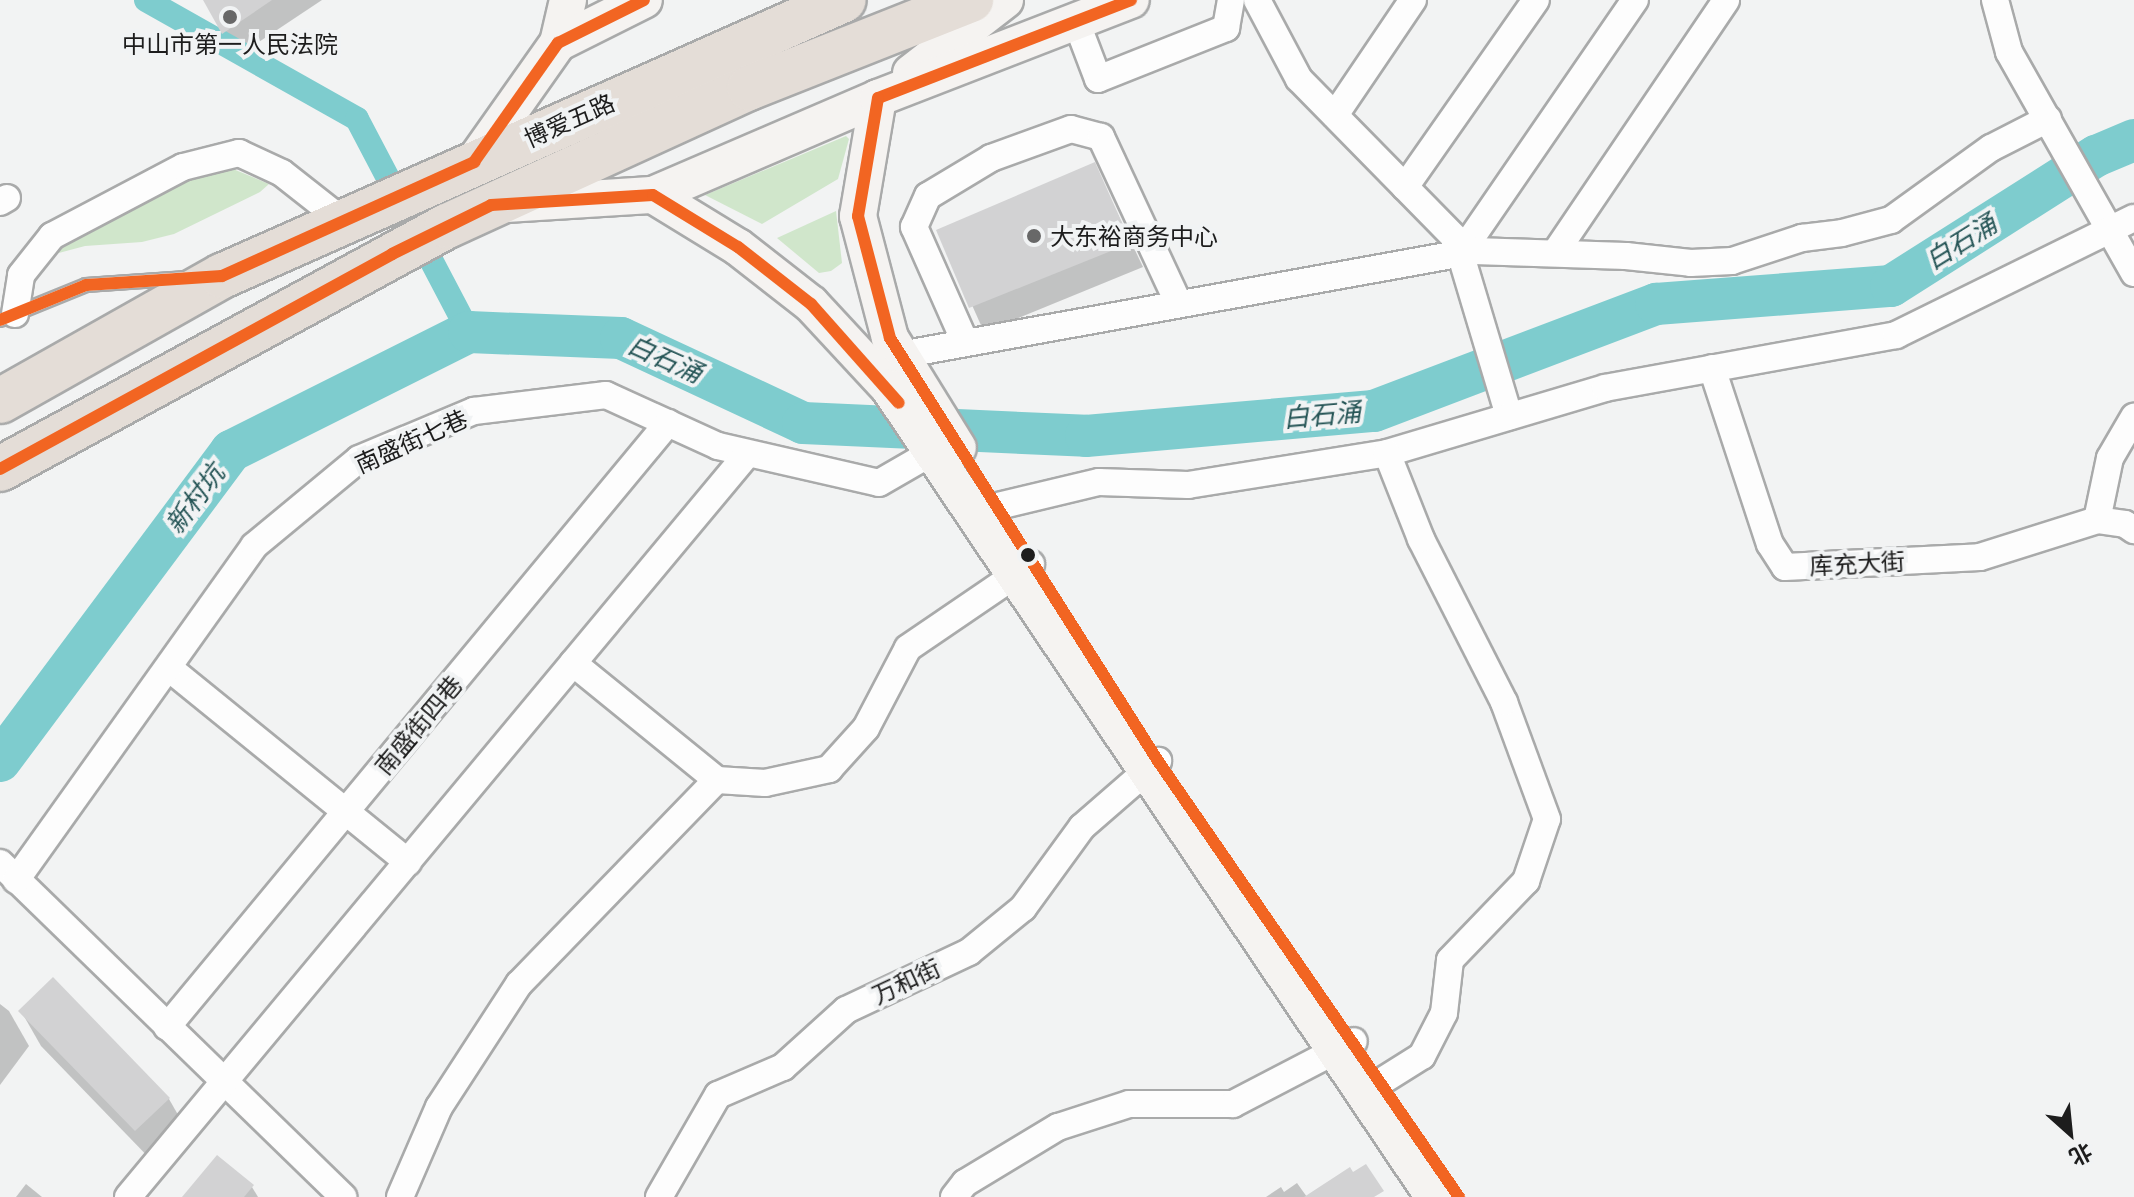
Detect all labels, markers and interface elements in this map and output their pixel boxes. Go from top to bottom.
marker: 中山市第一人民法院 [221,8,239,26]
place label: 中山市第一人民法院 [122,30,338,58]
street label: 博爱五路 [519,87,619,153]
water label: 白石涌 [1920,208,2002,276]
place label: 大东裕商务中心 [1050,222,1218,250]
marker: 大东裕商务中心 [1025,227,1043,245]
water label: 白石涌 [623,329,707,389]
water label: 白石涌 [1282,396,1362,434]
street label: 南盛街七巷 [350,403,472,479]
water label: 新村坑 [159,458,231,540]
street label: 库充大街 [1808,546,1906,580]
unlabelled marker [1020,547,1036,563]
street label: 南盛街四巷 [368,670,468,780]
street label: 万和街 [867,953,945,1009]
north arrow [2030,1093,2110,1173]
text: 北 [2065,1138,2097,1172]

